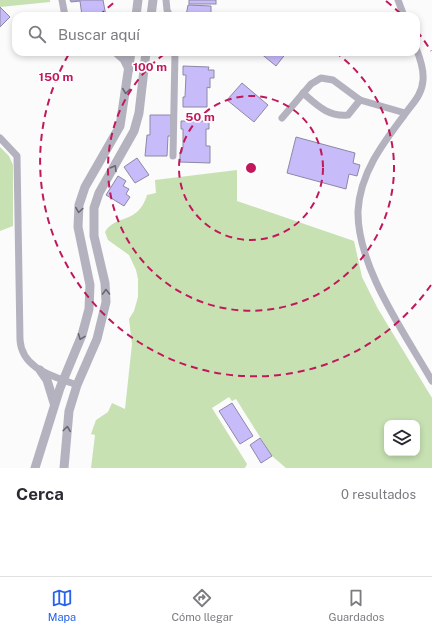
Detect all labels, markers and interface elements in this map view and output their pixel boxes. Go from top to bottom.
search box [12,12,420,56]
icon: search [26,23,48,45]
text: Buscar aquí [58,26,140,43]
text: 100 m [133,60,167,74]
text: 150 m [39,70,73,84]
one-way arrow [122,88,131,94]
text: 50 m [185,110,215,124]
centre of rings [244,161,258,175]
one-way arrow [109,165,116,172]
one-way arrow [75,207,84,213]
one-way arrow [101,289,110,295]
one-way arrow [77,333,85,340]
map controls [384,420,420,456]
button: layers [384,420,420,456]
one-way arrow [62,426,71,432]
text: Cerca [16,484,64,504]
text: 0 resultados [341,487,416,502]
tab: Mapa [48,587,76,623]
tab: Cómo llegar [172,587,233,623]
tab: Guardados [329,587,384,623]

